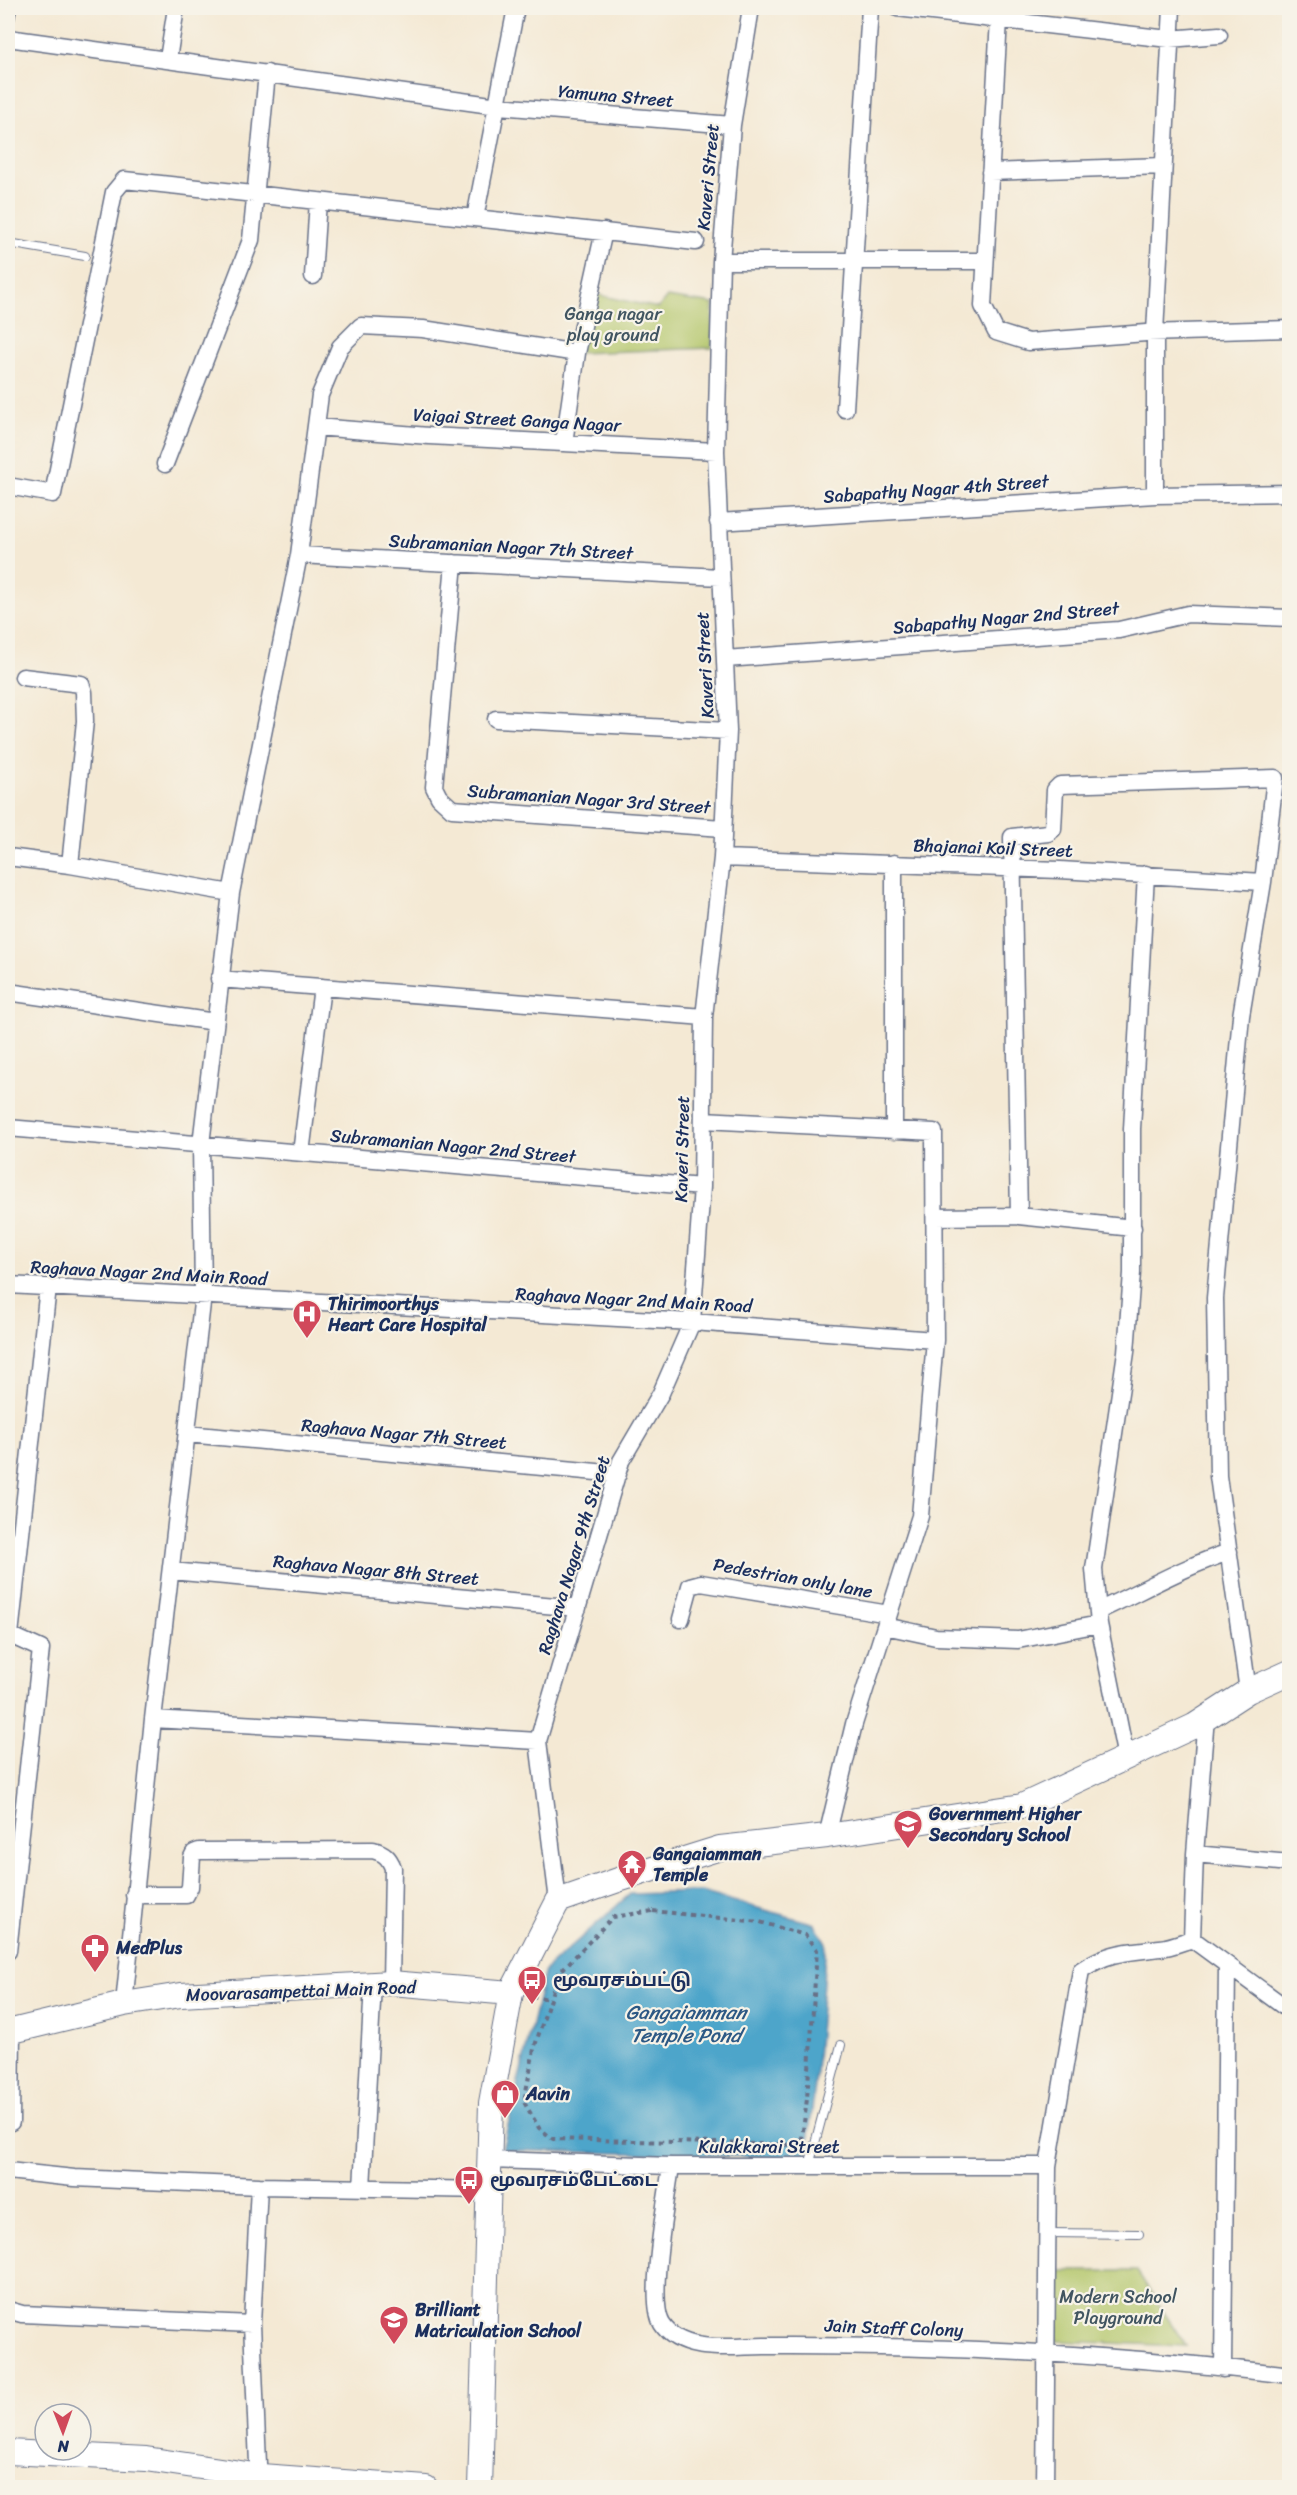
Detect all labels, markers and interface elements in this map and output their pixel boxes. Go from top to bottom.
street label: Yamuna Street [557,75,675,117]
street label: Kaveri Street [687,122,729,232]
park label: Ganga nagar play ground [564,298,663,351]
street label: Vaigai Street Ganga Nagar [412,399,623,442]
street label: Sabapathy Nagar 4th Street [822,465,1050,513]
street label: Subramanian Nagar 7th Street [388,525,635,569]
street label: Sabapathy Nagar 2nd Street [892,592,1121,644]
street label: Kaveri Street [686,611,724,719]
street label: Subramanian Nagar 3rd Street [466,775,712,824]
street label: Bhajanai Koil Street [913,829,1074,867]
street label: Kaveri Street [665,1095,699,1203]
street label: Subramanian Nagar 2nd Street [329,1119,578,1173]
street label: Raghava Nagar 2nd Main Road [30,1251,270,1295]
street label: Raghava Nagar 2nd Main Road [515,1278,755,1322]
place label: Thirimoorthys Heart Care Hospital [327,1288,487,1341]
hospital icon: Thirimoorthys Heart Care Hospital [291,1298,323,1340]
street label: Raghava Nagar 7th Street [300,1409,508,1459]
street label: Raghava Nagar 9th Street [528,1451,620,1658]
street label: Raghava Nagar 8th Street [272,1545,480,1595]
street label: Pedestrian only lane [711,1548,875,1608]
place label: Government Higher Secondary School [928,1798,1083,1851]
school or university icon: Government Higher Secondary School [892,1808,924,1850]
place label: Gangaiamman Temple [652,1838,762,1891]
temple icon: Gangaiamman Temple [616,1848,648,1890]
pharmacy icon: MedPlus [79,1932,111,1974]
place label: MedPlus [115,1932,183,1964]
bus stop icon: மூவரசம்பட்டு [516,1964,548,2006]
place label: மூவரசம்பட்டு [553,1964,691,1996]
street label: Moovarasampettai Main Road [185,1971,418,2011]
water label: Gangaiamman Temple Pond [626,1995,748,2053]
shop icon: Aavin [489,2078,521,2120]
place label: Aavin [525,2078,570,2110]
street label: Kulakkarai Street [698,2131,840,2163]
bus stop icon: மூவரசம்பேட்டை [453,2164,485,2206]
place label: மூவரசம்பேட்டை [490,2164,659,2196]
park label: Modern School Playground [1059,2281,1178,2334]
place label: Brilliant Matriculation School [414,2294,582,2347]
school or university icon: Brilliant Matriculation School [378,2304,410,2346]
street label: Jain Staff Colony [823,2310,965,2346]
north arrow [33,2402,93,2462]
text: N [57,2432,70,2461]

